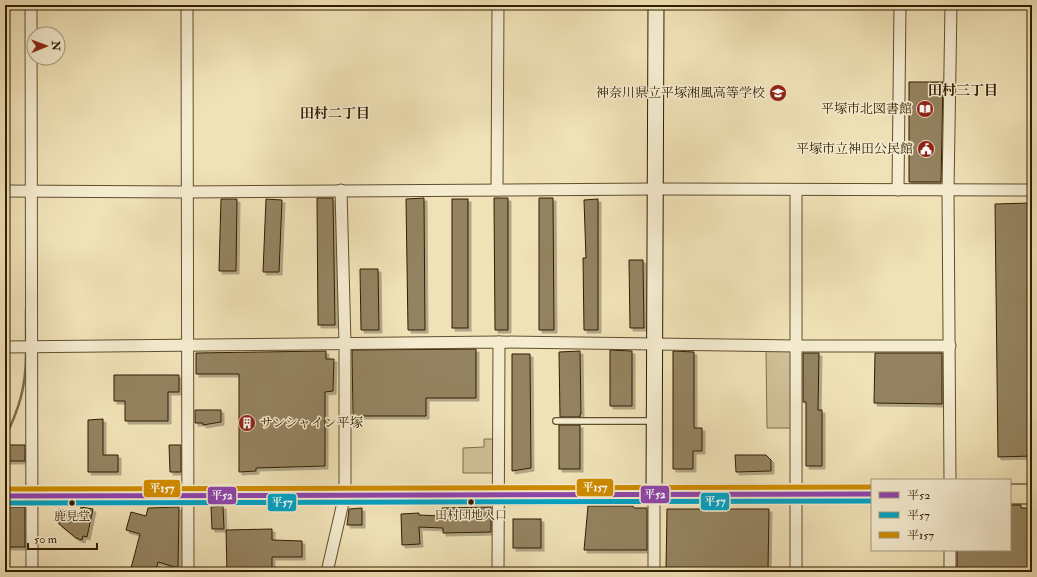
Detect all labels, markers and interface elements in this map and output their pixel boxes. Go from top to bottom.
north arrow [26,26,66,66]
text: N [49,40,62,52]
district label: 田村三丁目 [928,82,998,99]
school or university icon: 神奈川県立平塚湘風高等学校 [768,83,788,103]
place label: 神奈川県立平塚湘風高等学校 [596,85,765,101]
library icon: 平塚市北図書館 [915,99,935,119]
place label: 平塚市北図書館 [821,101,912,117]
district label: 田村二丁目 [300,105,370,122]
public building icon: 平塚市立神田公民館 [916,139,936,159]
place label: 平塚市立神田公民館 [796,141,913,157]
building icon: サンシャイン平塚 [237,413,257,433]
place label: サンシャイン平塚 [260,415,363,431]
line badge: 平157 [576,478,614,497]
line badge: 平157 [143,479,181,498]
legend [871,479,1011,551]
text: 平157 [583,481,608,494]
text: 平157 [150,482,175,495]
line badge: 平52 [640,485,670,504]
line badge: 平52 [207,486,237,505]
text: 平52 [644,488,666,501]
text: 平52 [907,488,930,503]
text: 平52 [211,489,233,502]
line badge: 平57 [700,492,730,511]
line badge: 平57 [267,493,297,512]
text: 平57 [705,495,726,508]
text: 平57 [272,496,293,509]
marker: 田村団地入口 [466,497,476,507]
marker: 鹿見堂 [67,498,77,508]
place label: 田村団地入口 [435,508,507,523]
text: 平57 [907,508,930,523]
place label: 鹿見堂 [54,509,90,524]
scale bar [28,525,97,551]
text: 平157 [907,528,935,543]
text: 50 m [34,532,58,547]

